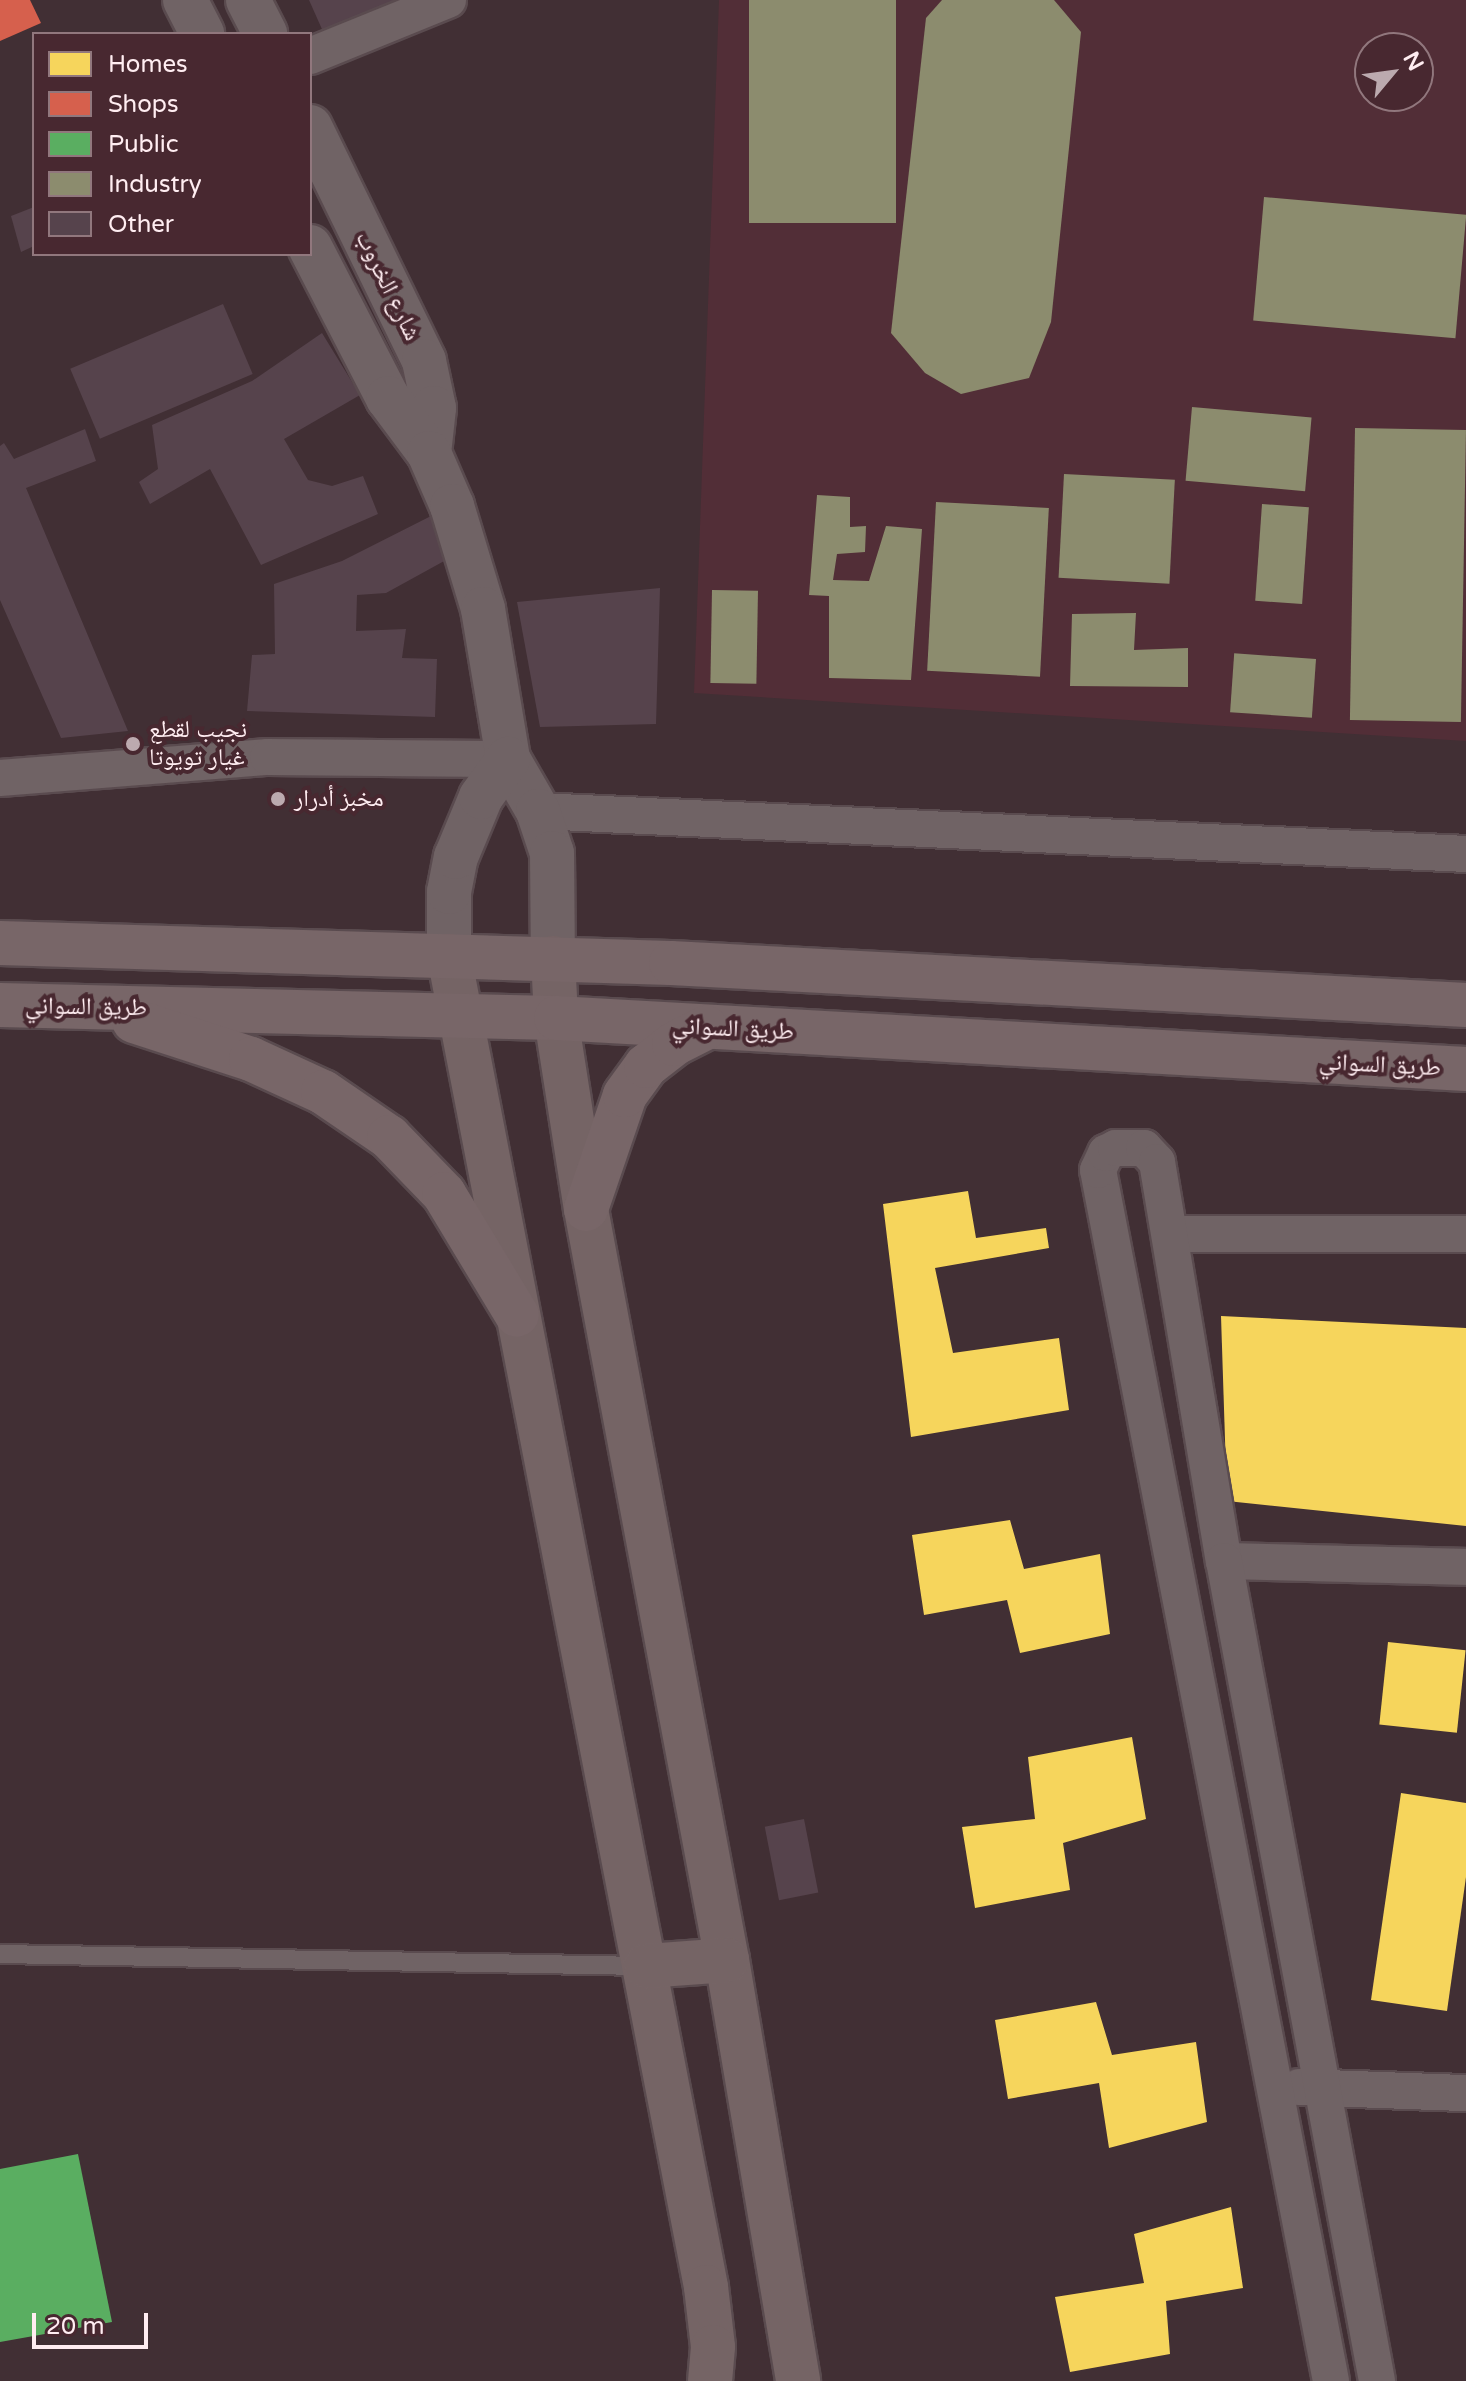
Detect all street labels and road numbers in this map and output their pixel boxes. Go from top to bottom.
street label: شارع الخروب [349,227,427,345]
street label: طريق السواني [25,992,147,1022]
street label: طريق السواني [671,1011,795,1047]
street label: طريق السواني [1318,1047,1442,1083]

